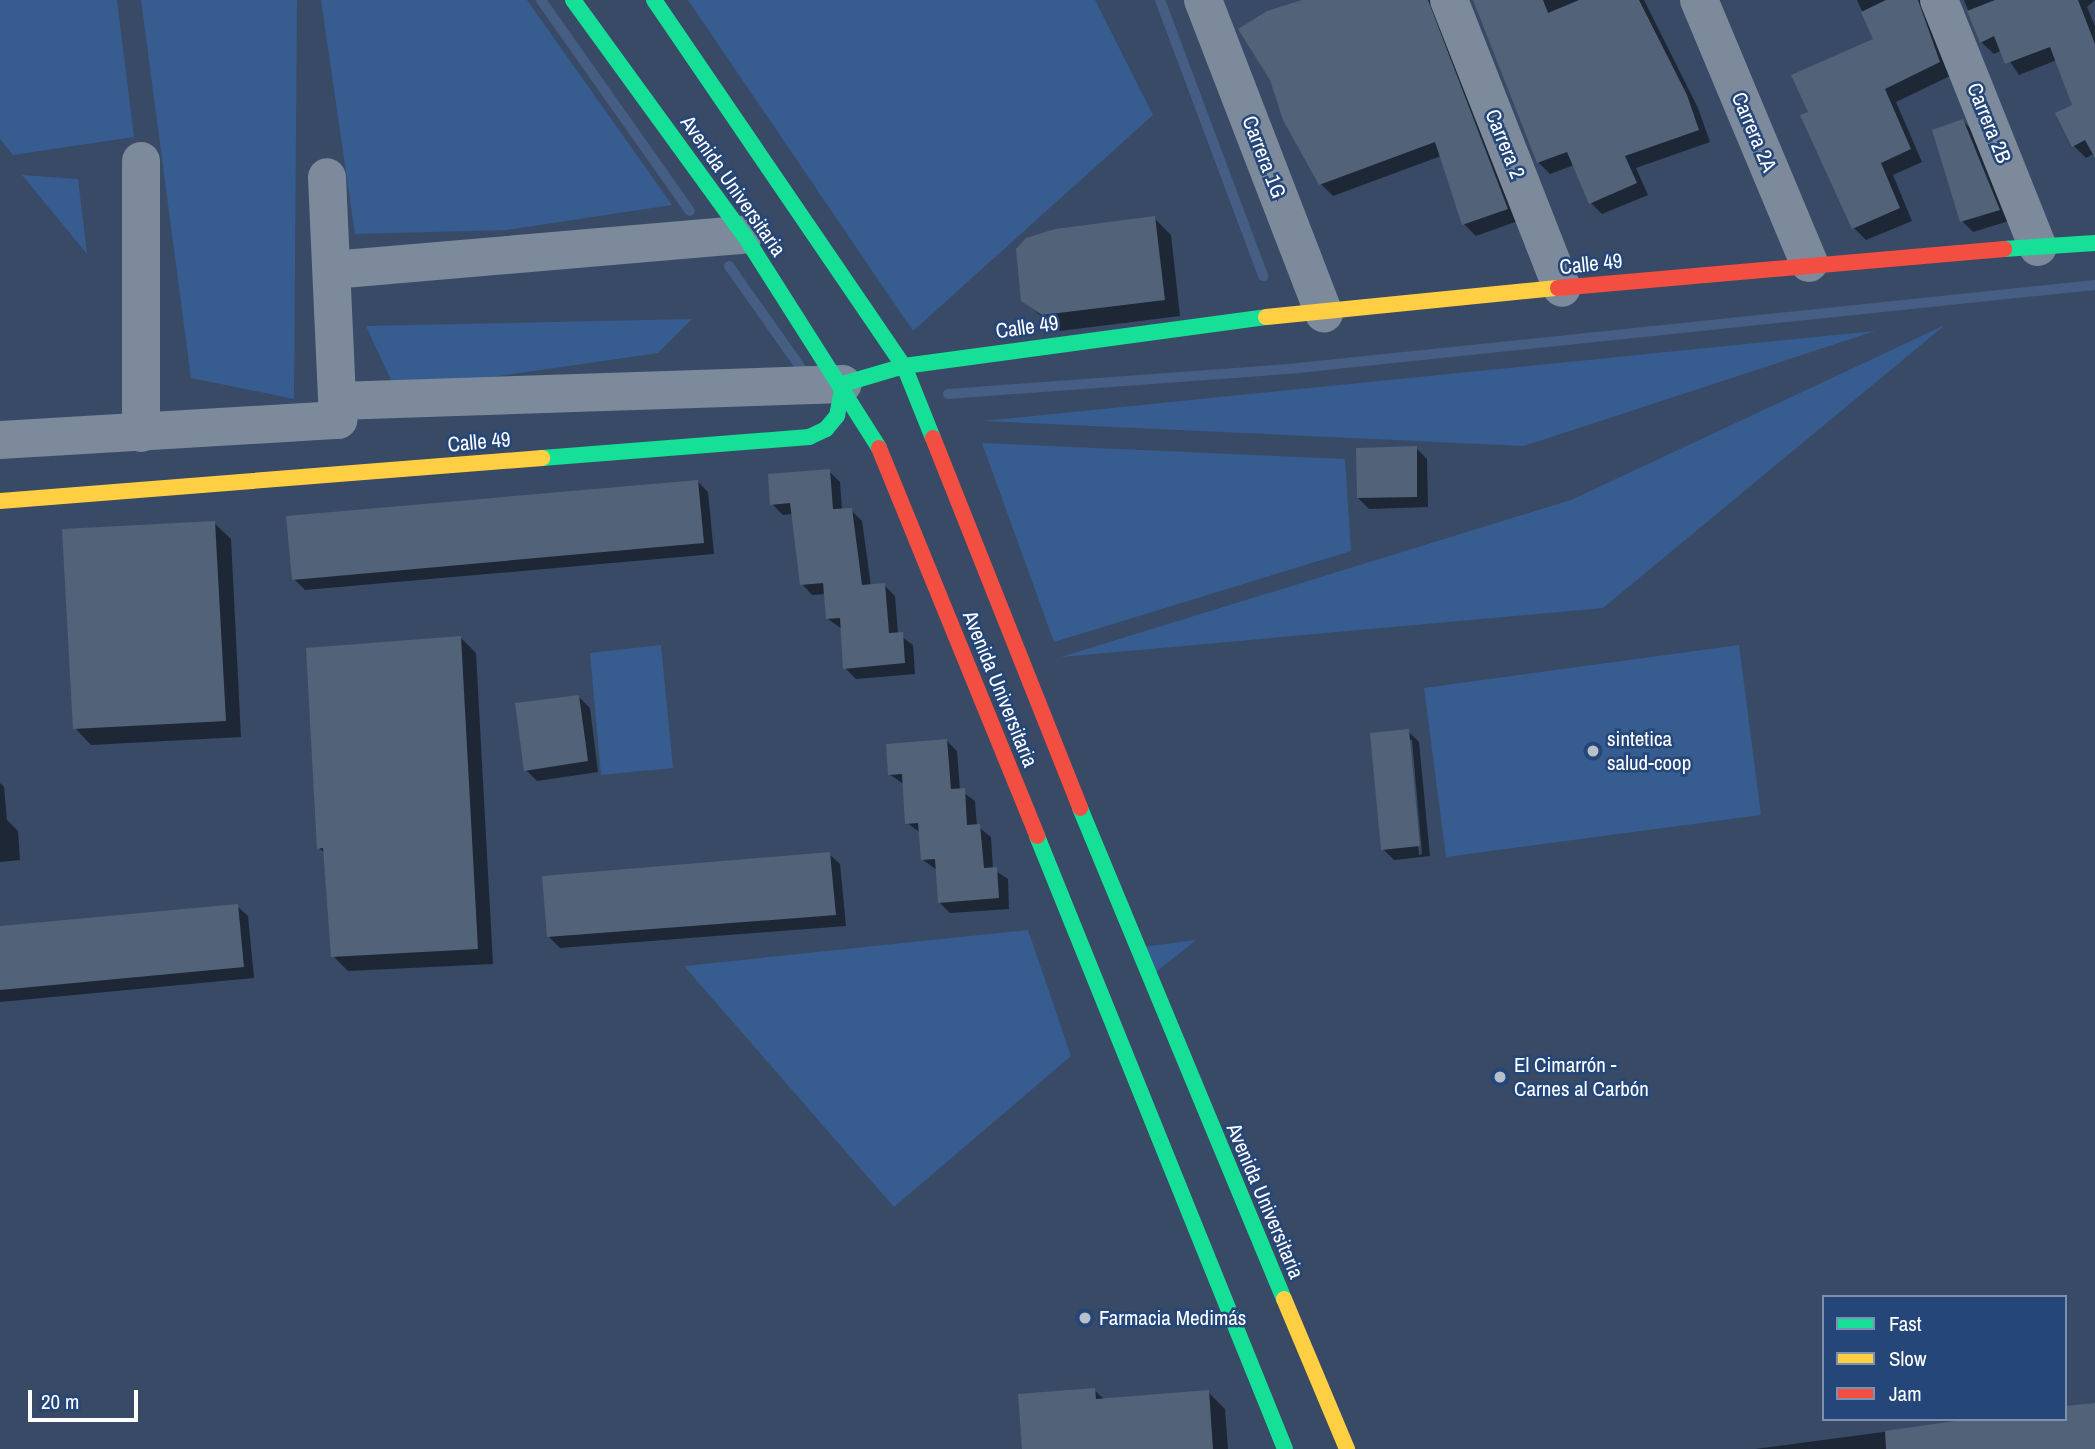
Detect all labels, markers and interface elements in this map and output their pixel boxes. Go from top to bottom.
street label: Carrera 2B [1962,79,2016,167]
street label: Carrera 2A [1726,88,1782,176]
street label: Carrera 2 [1480,106,1530,182]
street label: Avenida Universitaria [675,111,791,261]
street label: Carrera 1G [1237,112,1291,202]
street label: Calle 49 [1558,248,1624,280]
street label: Calle 49 [994,310,1060,344]
street label: Calle 49 [446,427,512,457]
street label: Avenida Universitaria [957,607,1043,771]
place label: sintetica salud-coop [1607,726,1691,776]
marker: sintetica salud-coop [1585,743,1601,759]
place label: El Cimarrón - Carnes al Carbón [1514,1052,1649,1102]
marker: El Cimarrón - Carnes al Carbón [1492,1069,1508,1085]
street label: Avenida Universitaria [1221,1120,1309,1282]
legend [1822,1295,2067,1421]
place label: Farmacia Medimás [1099,1305,1246,1331]
text: Fast [1889,1309,1922,1338]
marker: Farmacia Medimás [1077,1310,1093,1326]
text: Slow [1889,1344,1926,1373]
scale bar [32,1376,142,1420]
text: Jam [1889,1379,1922,1408]
text: 20 m [41,1387,79,1416]

